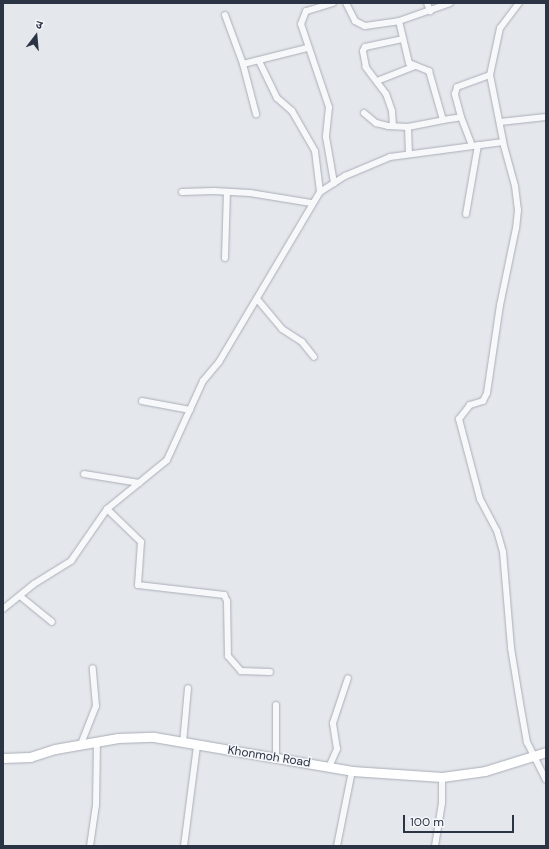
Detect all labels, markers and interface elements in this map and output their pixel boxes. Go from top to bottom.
north arrow [16,16,56,56]
text: उ [34,17,44,32]
street label: Khonmoh Road [227,743,311,771]
scale bar [405,807,516,833]
text: 100 m [410,814,444,830]

